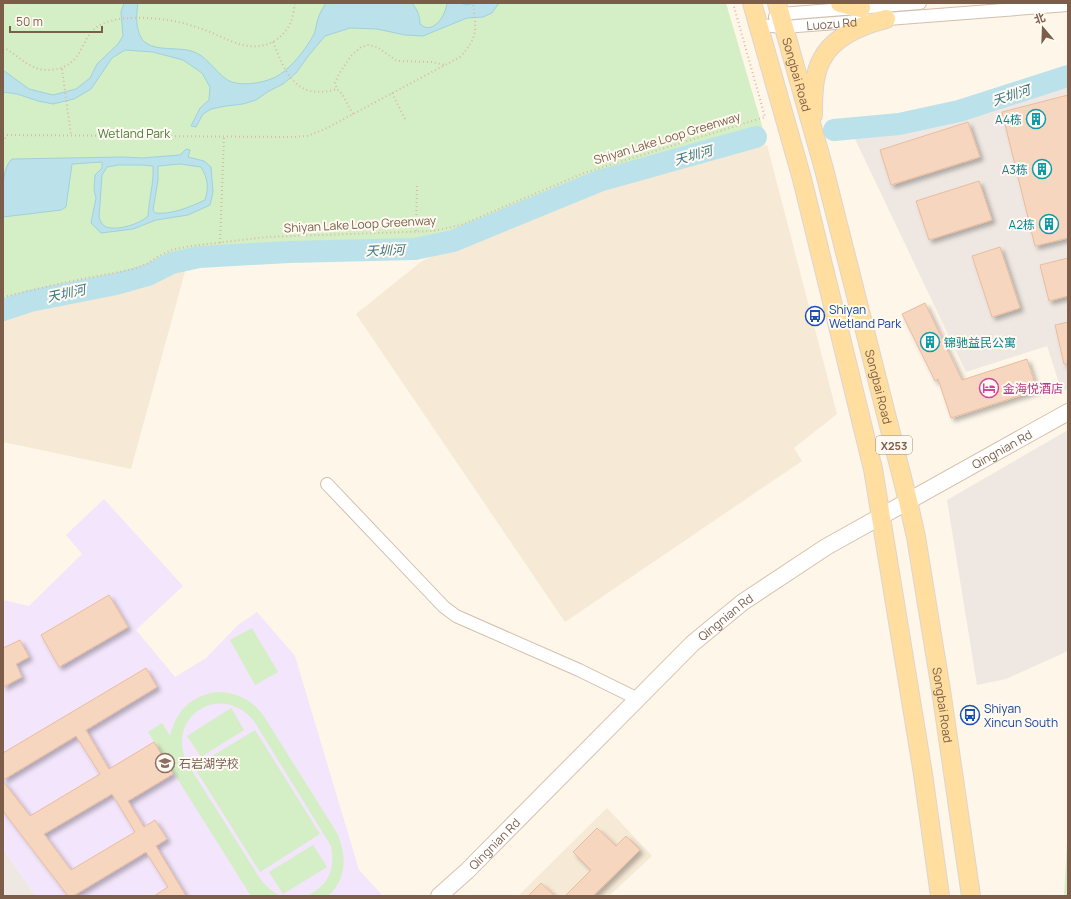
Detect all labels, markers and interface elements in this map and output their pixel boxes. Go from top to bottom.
scale bar [10,8,102,34]
north arrow [1023,8,1063,48]
text: 北 [1032,9,1047,27]
text: 50 m [16,13,43,30]
street label: Luozu Rd [806,13,858,34]
street label: Songbai Road [779,35,816,113]
water label: 天圳河 [990,79,1035,110]
street label: Shiyan Lake Loop Greenway [592,107,743,168]
building icon: A4栋 [1025,108,1047,130]
place label: A4栋 [995,111,1022,128]
park label: Wetland Park [98,125,171,142]
water label: 天圳河 [672,140,717,169]
building icon: A3栋 [1031,158,1053,180]
place label: A3栋 [1002,161,1028,178]
street label: Shiyan Lake Loop Greenway [283,211,437,236]
building icon: A2栋 [1038,213,1060,235]
place label: A2栋 [1009,216,1035,233]
water label: 天圳河 [365,240,408,260]
water label: 天圳河 [45,280,90,306]
place label: Shiyan Wetland Park [829,301,902,332]
bus stop icon: Shiyan Wetland Park [804,305,826,327]
building icon: 锦驰益民公寓 [919,331,941,353]
place label: 锦驰益民公寓 [944,334,1016,351]
street label: Songbai Road [861,348,897,426]
hotel icon: 金海悦酒店 [978,377,1000,399]
place label: 金海悦酒店 [1003,380,1063,397]
street label: Qingnian Rd [968,425,1035,473]
road number: X253 [876,436,912,454]
street label: Qingnian Rd [694,589,756,644]
street label: Songbai Road [929,666,957,744]
place label: Shiyan Xincun South [984,700,1058,731]
bus stop icon: Shiyan Xincun South [959,704,981,726]
school or university icon: 石岩湖学校 [154,752,176,774]
place label: 石岩湖学校 [179,755,239,772]
street label: Qingnian Rd [465,814,524,873]

